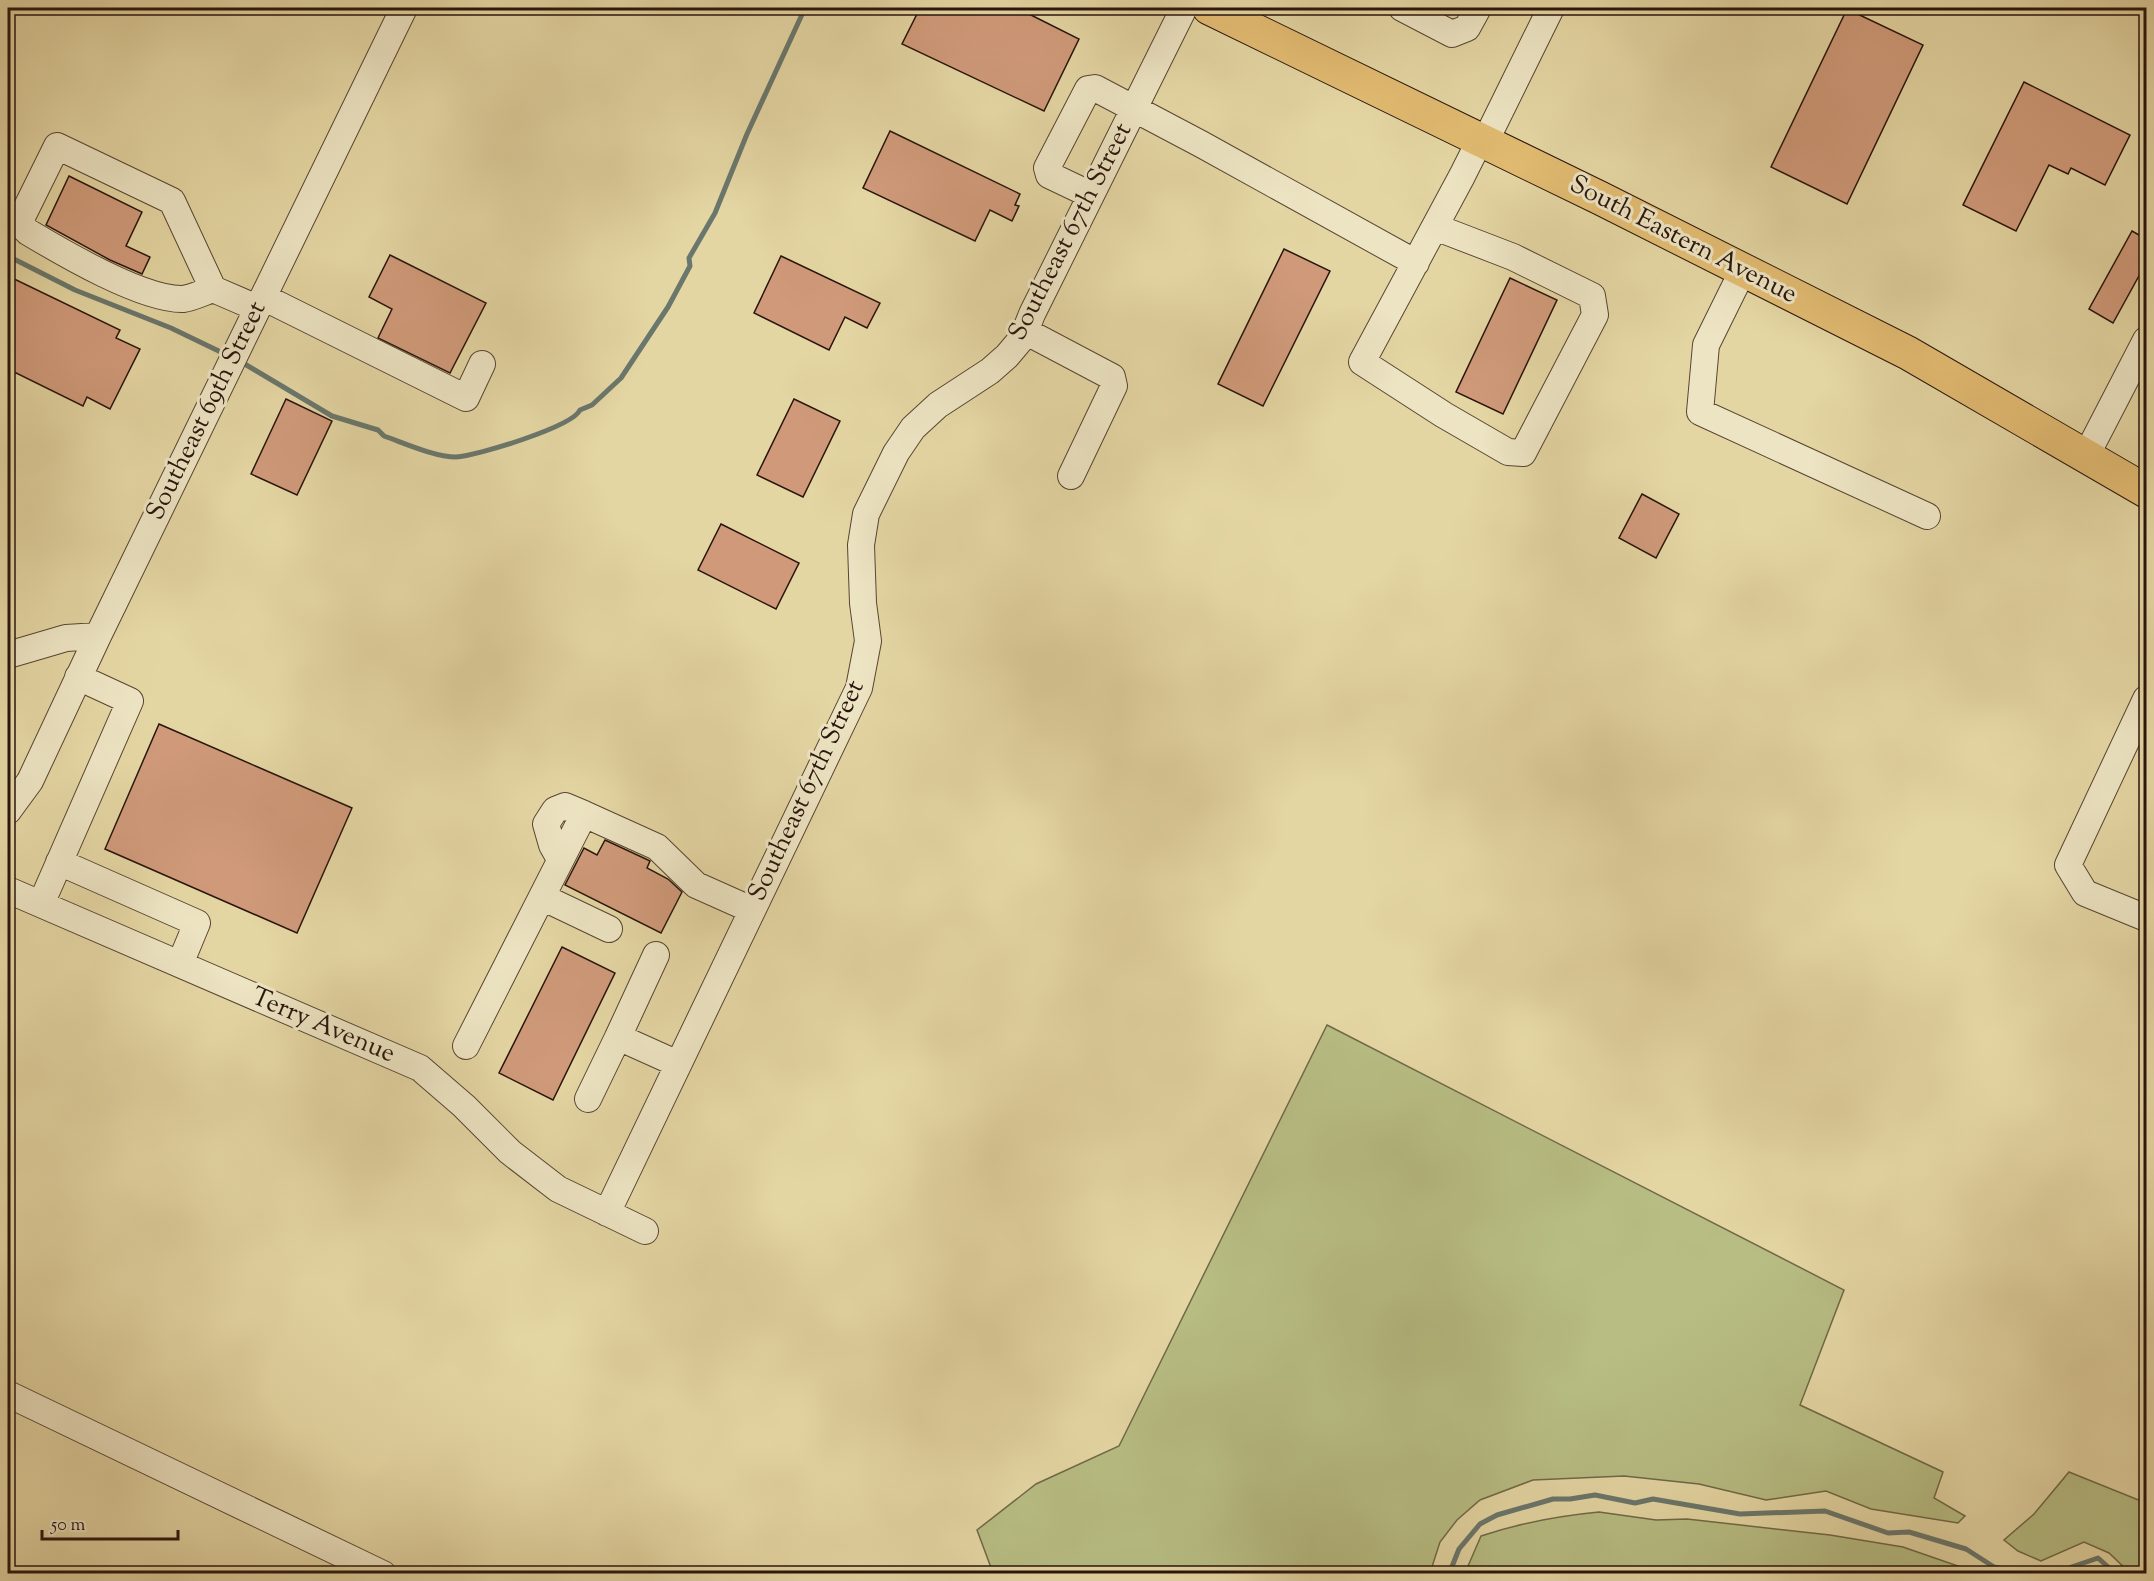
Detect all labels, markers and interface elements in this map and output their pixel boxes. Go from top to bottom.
street label: Southeast 67th Street [1000,117,1142,347]
street label: South Eastern Avenue [1563,167,1803,313]
street label: Southeast 69th Street [138,295,276,527]
street label: Southeast 67th Street [739,674,875,908]
street label: Terry Avenue [245,979,401,1073]
scale bar [42,1503,178,1541]
text: 50 m [50,1513,86,1539]

